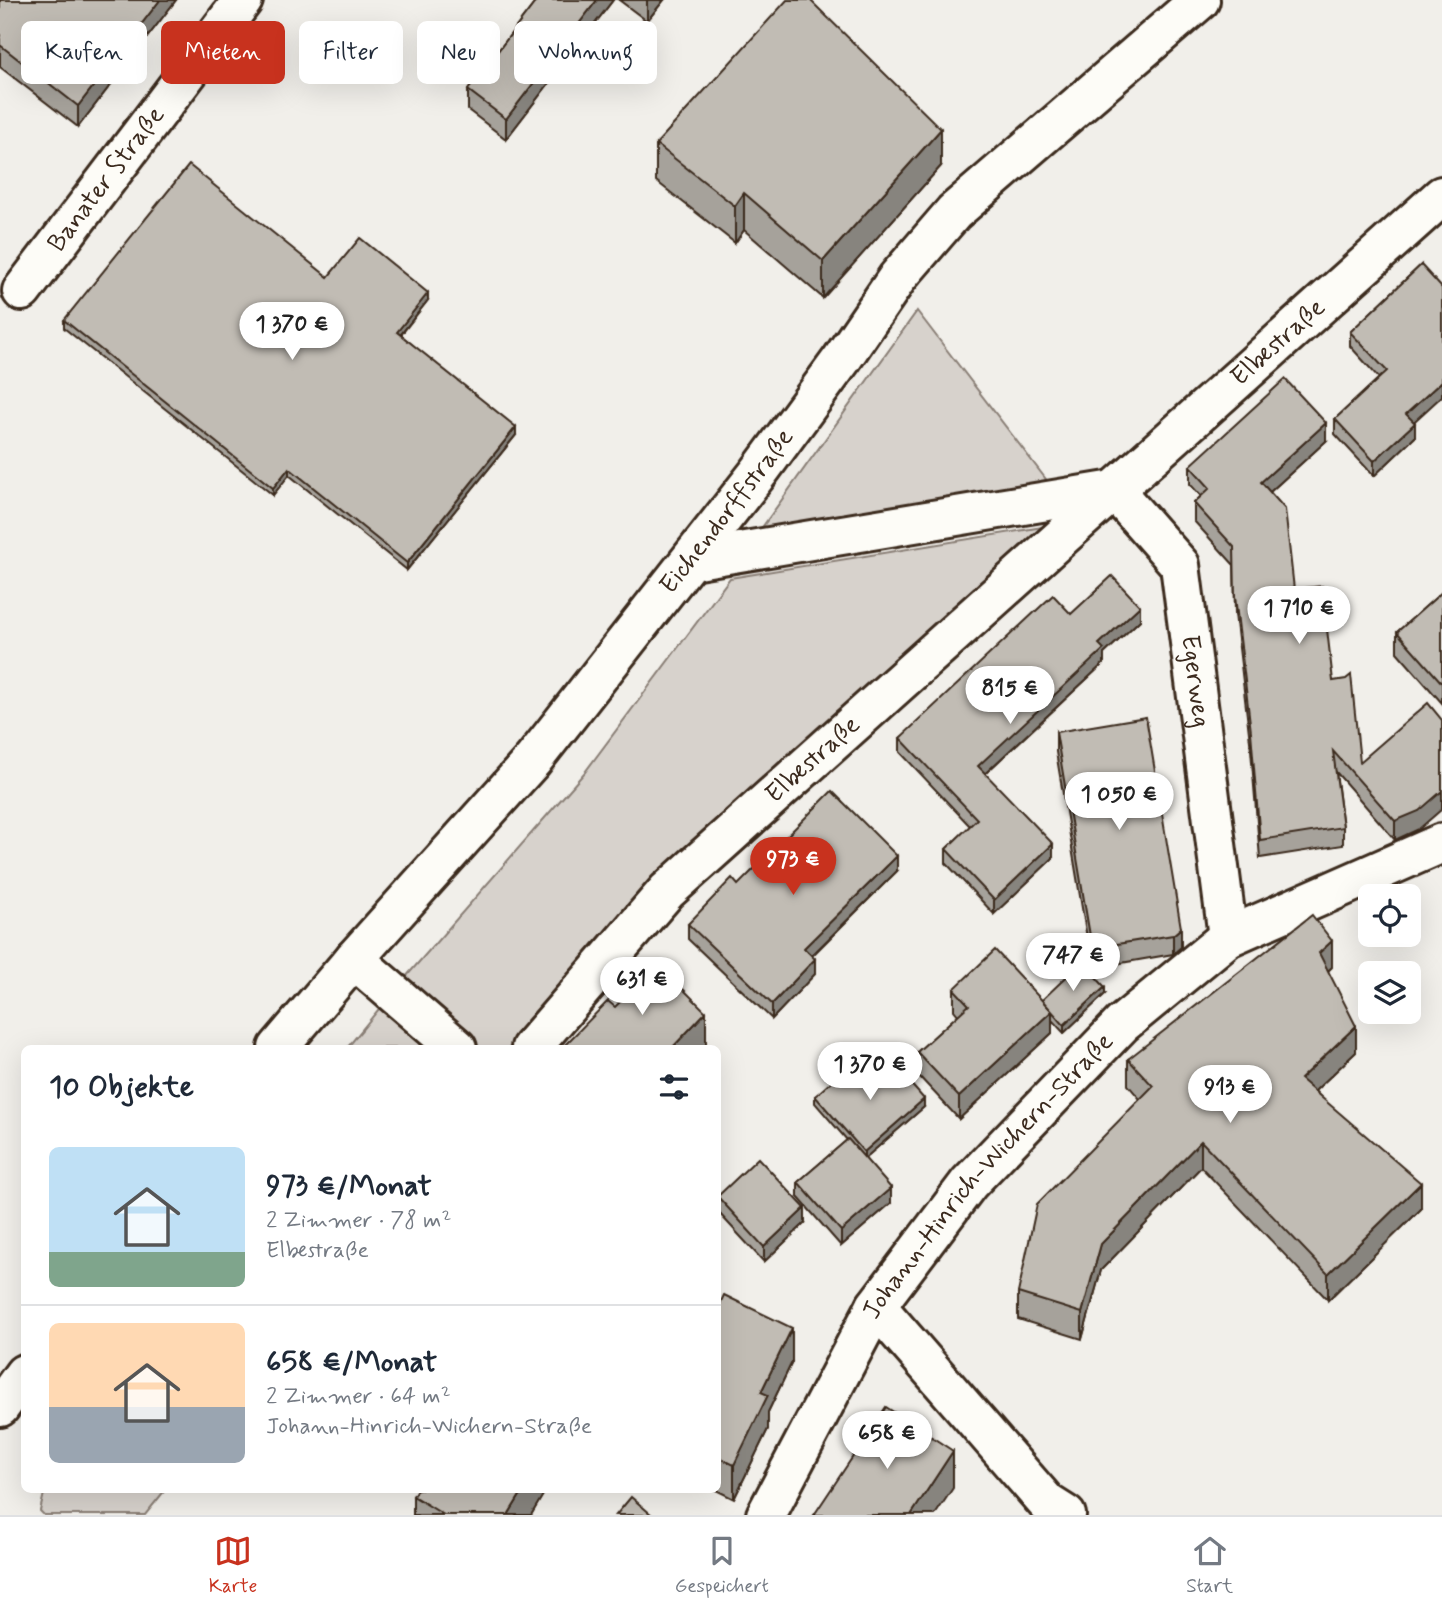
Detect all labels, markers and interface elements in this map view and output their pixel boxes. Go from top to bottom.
chip: Kaufen [21,21,147,84]
chip: Mieten [161,21,285,84]
chip: Filter [299,21,403,84]
chip: Neu [417,21,500,84]
chip: Wohnung [514,21,657,84]
street label: Banater Straße [40,100,173,259]
street label: Elbestraße [1224,291,1333,394]
pin: 1 370 € [227,302,357,362]
text: 1 370 € [255,310,329,340]
street label: Eichendorffstraße [652,422,802,601]
pin: 1 710 € [1234,586,1364,646]
text: 1 710 € [1263,594,1335,624]
street label: Egerweg [1172,633,1218,730]
pin: 815 € [961,666,1059,726]
text: 815 € [982,674,1038,704]
street label: Elbestraße [759,708,868,811]
pin: 1 050 € [1054,772,1184,832]
text: 1 050 € [1081,780,1157,810]
pin: 973 € [744,838,842,897]
text: 973 € [766,845,820,875]
map controls [1358,884,1421,1024]
button: locate [1358,884,1421,947]
pin: 747 € [1024,934,1122,993]
text: 747 € [1042,941,1104,971]
pin: 631 € [593,958,691,1017]
button: layers [1358,961,1421,1024]
text: 631 € [616,965,668,995]
street label: Johann-Hinrich-Wichern-Straße [855,1026,1121,1325]
pin: 1 370 € [805,1042,935,1102]
text: 1 370 € [833,1050,907,1080]
pin: 913 € [1181,1066,1279,1125]
text: 10 Objekte [49,1068,194,1107]
icon: filters [655,1068,693,1106]
text: 913 € [1204,1073,1256,1103]
text: 973 €/Monat [266,1167,432,1206]
icon: home [105,1175,189,1259]
text: 2 Zimmer · 78 m² [266,1206,451,1236]
text: Elbestraße [266,1236,369,1266]
text: 658 €/Monat [266,1343,437,1382]
icon: home [105,1351,189,1435]
text: 2 Zimmer · 64 m² [266,1382,451,1412]
text: Johann-Hinrich-Wichern-Straße [266,1412,592,1442]
pin: 658 € [838,1412,936,1471]
text: 658 € [858,1419,916,1449]
tab: Karte [209,1532,257,1599]
tab: Gespeichert [675,1532,769,1599]
tab: Start [1186,1532,1233,1599]

